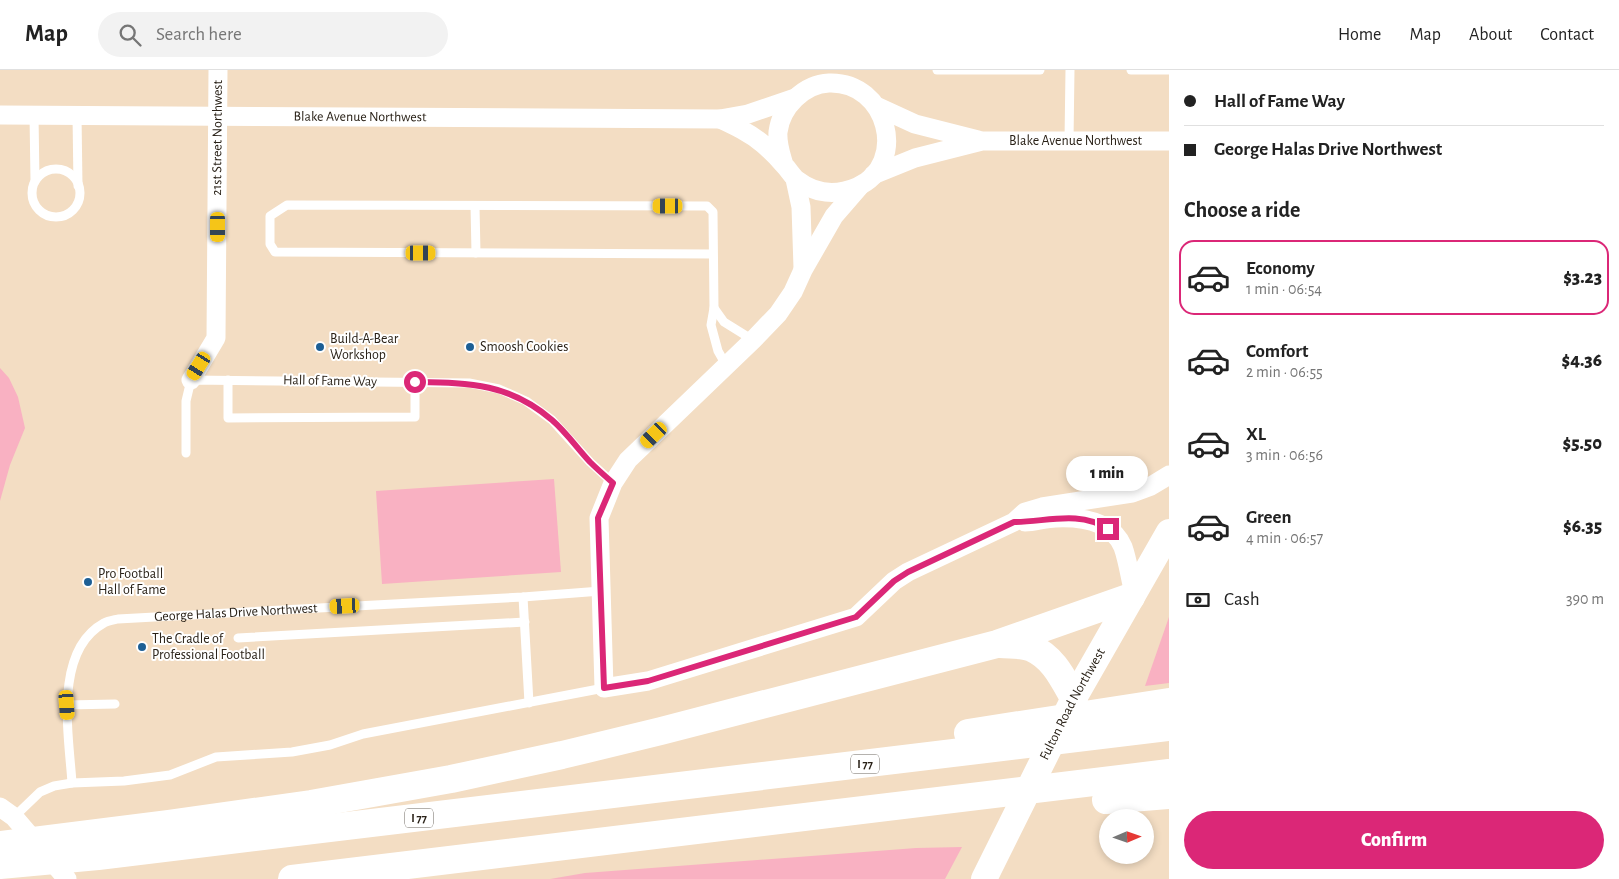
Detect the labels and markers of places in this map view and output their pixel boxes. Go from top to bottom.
place label: Build-A-Bear Workshop [330,332,399,362]
place label: Smoosh Cookies [480,340,568,354]
marker: Build-A-Bear Workshop [314,341,326,353]
marker: Smoosh Cookies [464,341,476,353]
place label: Pro Football Hall of Fame [98,567,166,597]
marker: Pro Football Hall of Fame [82,576,94,588]
place label: The Cradle of Professional Football [152,632,265,662]
marker: The Cradle of Professional Football [136,641,148,653]

